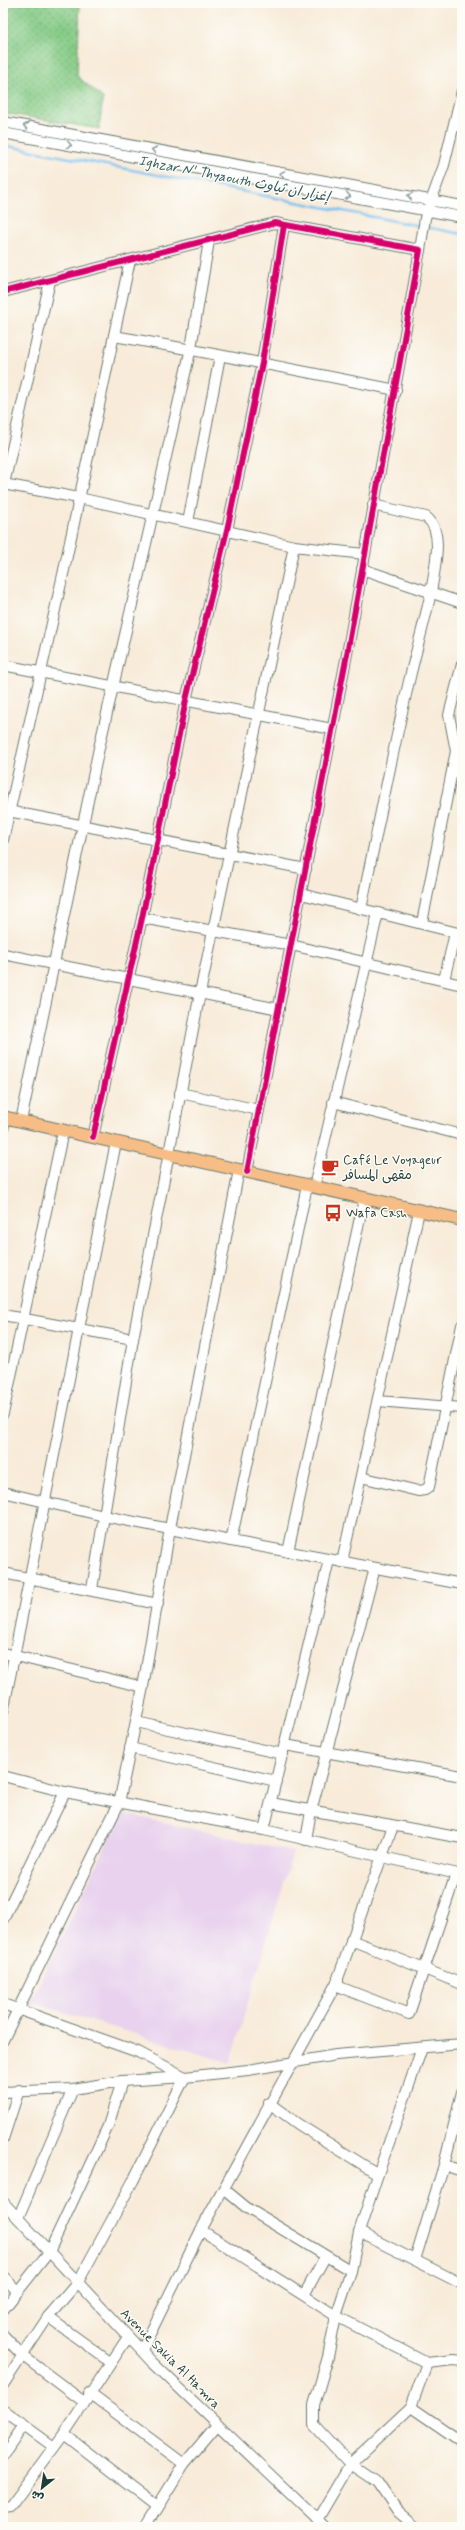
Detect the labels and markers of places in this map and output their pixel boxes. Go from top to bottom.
place label: Café Le Voyageur مقهى المسافر [342,1152,442,1184]
cafe icon: Café Le Voyageur مقهى المسافر [320,1157,340,1177]
bus stop icon: Wafa Cash [323,1203,343,1223]
place label: Wafa Cash [346,1205,407,1222]

